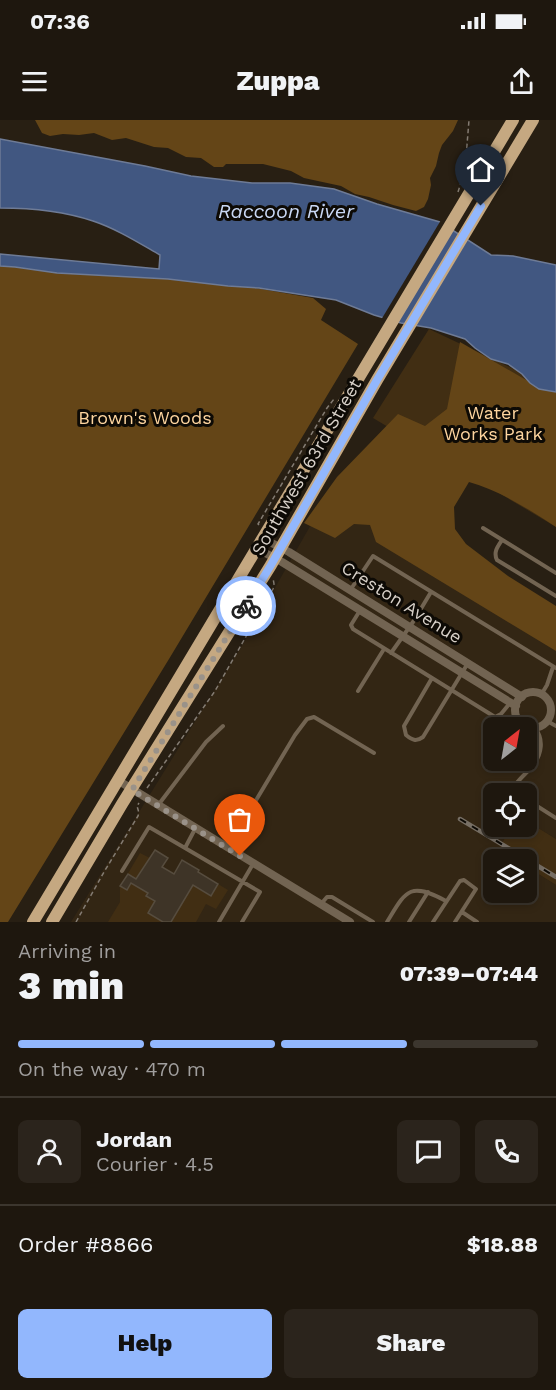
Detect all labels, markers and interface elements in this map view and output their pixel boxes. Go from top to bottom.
text: 07:36 [30,9,90,34]
icon: menu [18,65,51,98]
text: Zuppa [236,65,320,97]
icon: share [505,65,538,98]
pin [455,144,506,206]
icon: home [464,153,497,186]
water label: Raccoon River [218,199,355,223]
street label: Southwest 63rd Street [247,375,365,559]
park label: Water Works Park [443,402,543,444]
park label: Brown's Woods [78,407,212,428]
street label: Creston Avenue [338,557,466,647]
courier [216,576,276,636]
icon: bike [230,590,263,623]
north arrow [483,717,537,771]
map controls [483,717,537,903]
button: locate [483,783,537,837]
pin [214,794,265,856]
icon: bag [223,803,256,836]
button: layers [483,849,537,903]
text: Arriving in [18,939,116,963]
text: 07:39–07:44 [400,961,538,986]
text: 3 min [18,963,124,1008]
text: On the way · 470 m [18,1057,206,1081]
button: person [18,1120,81,1183]
button: chat [397,1120,460,1183]
button: phone [475,1120,538,1183]
text: Jordan [96,1127,172,1152]
text: Courier · 4.5 [96,1152,214,1176]
text: Order #8866 [18,1232,153,1257]
text: $18.88 [467,1232,538,1257]
button: Help [18,1309,272,1378]
button: Share [284,1309,538,1378]

